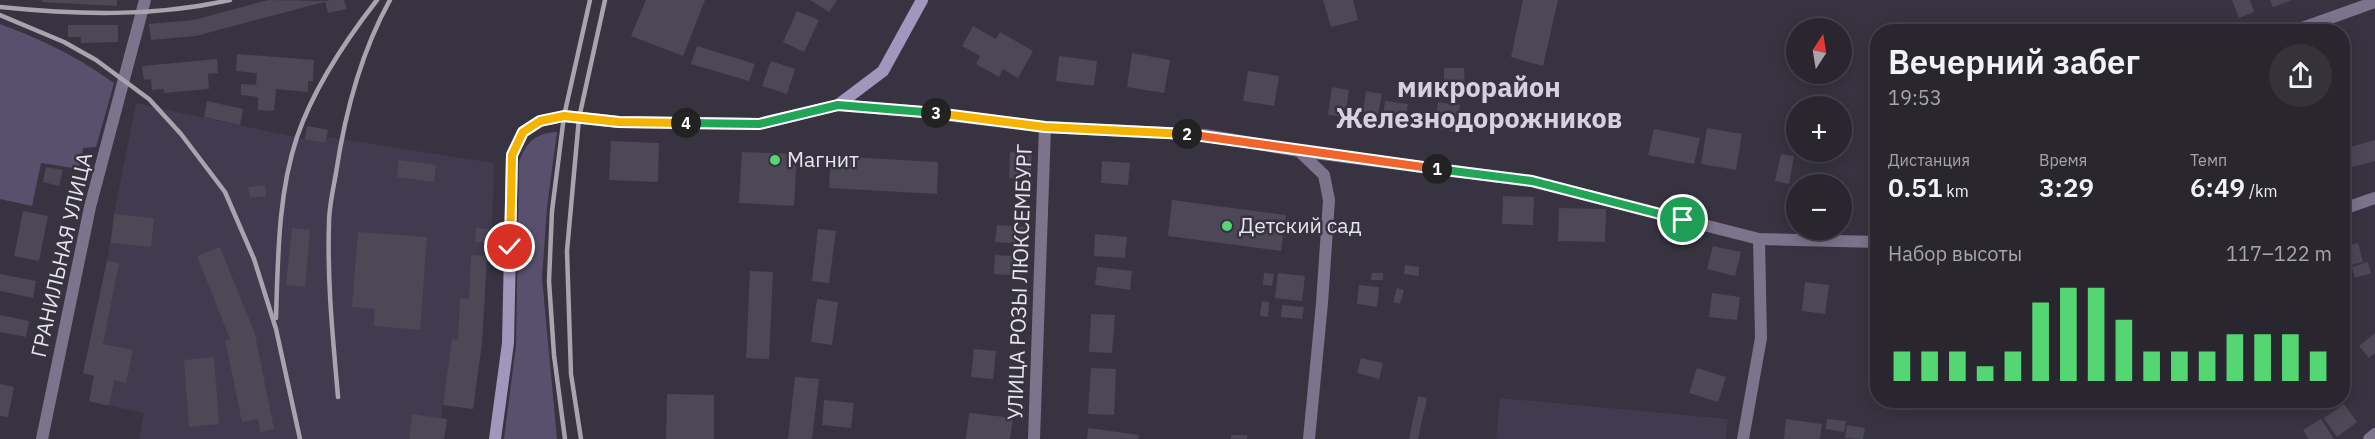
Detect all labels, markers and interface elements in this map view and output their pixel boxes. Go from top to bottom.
north arrow [1786,18,1852,84]
map controls [1786,18,1852,240]
text: Вечерний забег [1888,40,2140,83]
button: share [2269,44,2332,107]
district label: микрорайон Железнодорожников [1336,69,1622,135]
text: 19:53 [1888,84,1942,111]
button: + [1786,96,1852,162]
pin: 3 [921,98,951,128]
text: 3 [931,103,941,123]
pin: 4 [671,108,701,138]
text: 4 [681,113,691,133]
pin: 2 [1172,119,1202,149]
text: 2 [1182,124,1192,144]
street label: УЛИЦА РОЗЫ ЛЮКСЕМБУРГ [1000,143,1038,421]
place label: Магнит [787,145,859,173]
street label: ГРАНИЛЬНАЯ УЛИЦА [24,150,98,360]
text: Дистанция [1888,150,1970,170]
text: Время [2039,150,2087,170]
text: Темп [2190,150,2227,170]
marker: Магнит [768,153,782,167]
pin: 1 [1422,154,1452,184]
text: 1 [1432,159,1442,179]
text: 0.51 [1888,170,1943,204]
text: 3:29 [2039,170,2094,204]
text: 6:49 [2190,170,2245,204]
button: − [1786,174,1852,240]
text: km [1943,181,1969,201]
text: /km [2245,181,2277,201]
pin [1657,194,1708,245]
icon: arrive [1666,203,1699,236]
place label: Детский сад [1239,211,1362,239]
marker: Детский сад [1220,219,1234,233]
pin [484,221,535,272]
icon: check [493,230,526,263]
text: Набор высоты [1888,240,2022,267]
text: 117–122 m [2226,240,2332,267]

